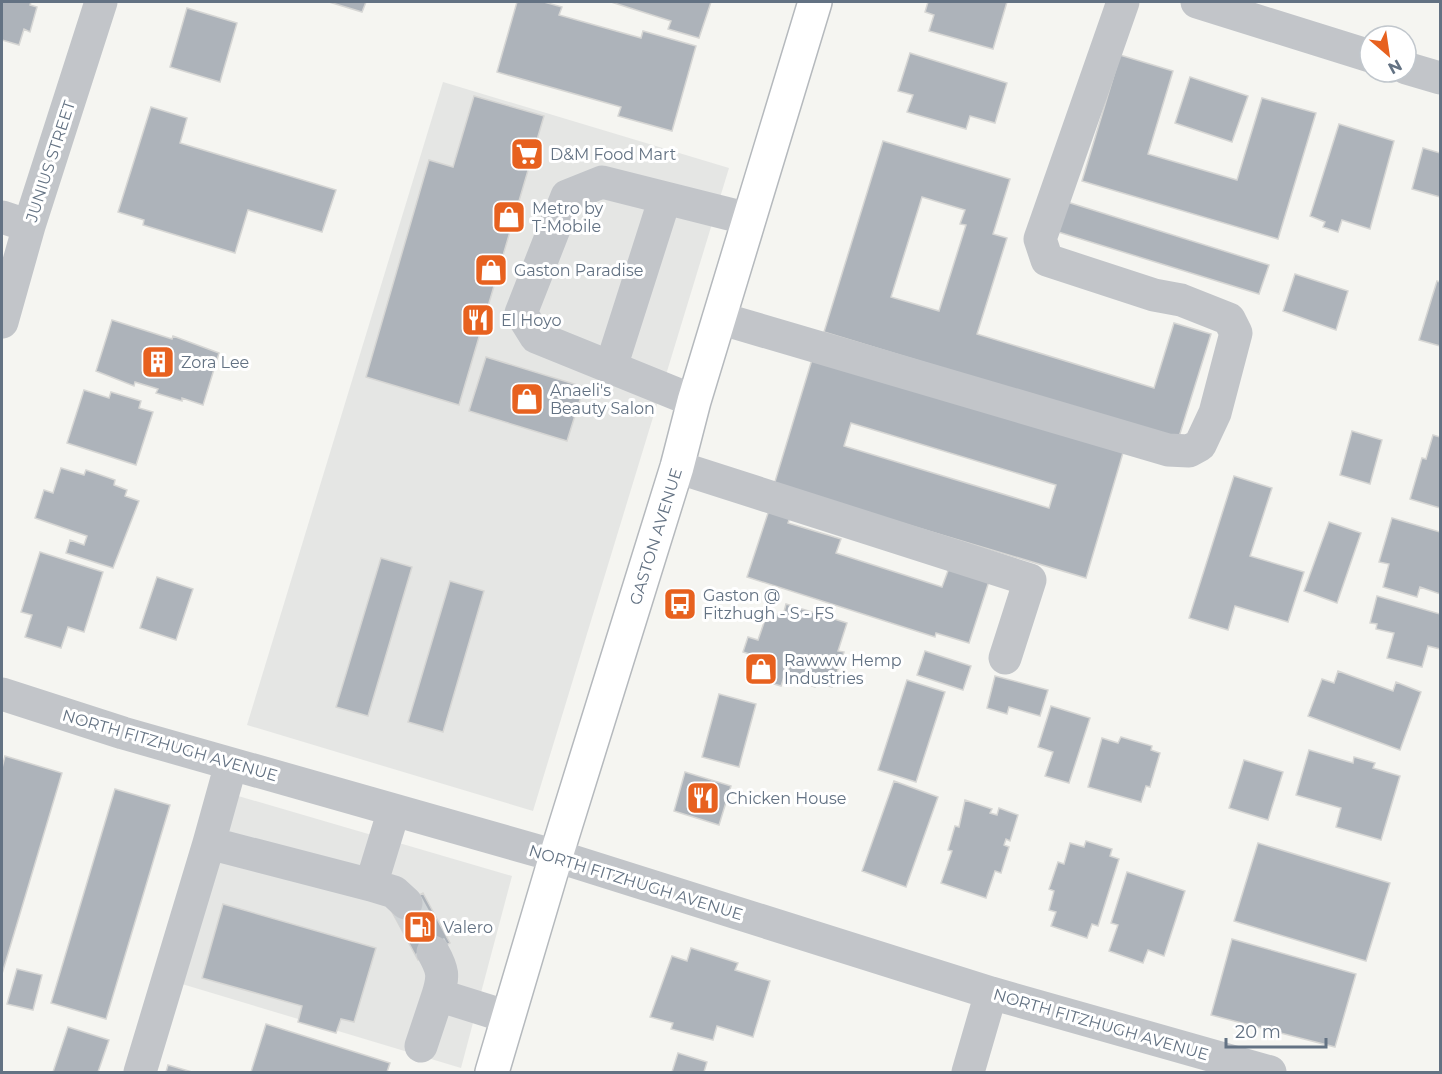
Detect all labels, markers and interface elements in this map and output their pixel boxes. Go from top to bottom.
north arrow [1358,24,1418,84]
text: N [1385,55,1405,78]
street label: JUNIUS STREET [22,97,79,225]
supermarket icon: D&M Food Mart [509,136,545,172]
place label: D&M Food Mart [550,145,677,164]
shop icon: Metro by T-Mobile [491,199,527,235]
place label: Metro by T-Mobile [532,199,603,236]
shop icon: Gaston Paradise [473,252,509,288]
place label: Gaston Paradise [514,261,643,280]
restaurant icon: El Hoyo [460,302,496,338]
place label: El Hoyo [501,311,561,330]
building icon: Zora Lee [140,344,176,380]
place label: Zora Lee [181,353,249,372]
shop icon: Anaeli's Beauty Salon [509,381,545,417]
place label: Anaeli's Beauty Salon [550,381,655,418]
street label: GASTON AVENUE [626,466,686,607]
bus stop icon: Gaston @ Fitzhugh - S - FS [662,586,698,622]
place label: Gaston @ Fitzhugh - S - FS [703,586,834,623]
shop icon: Rawww Hemp Industries [743,651,779,687]
place label: Rawww Hemp Industries [784,651,902,688]
street label: NORTH FITZHUGH AVENUE [60,706,280,785]
restaurant icon: Chicken House [685,780,721,816]
place label: Chicken House [726,789,847,808]
street label: NORTH FITZHUGH AVENUE [526,841,745,924]
fuel station icon: Valero [402,909,438,945]
place label: Valero [443,918,493,937]
street label: NORTH FITZHUGH AVENUE [991,985,1211,1064]
scale bar [1226,1011,1326,1049]
text: 20 m [1235,1021,1281,1043]

